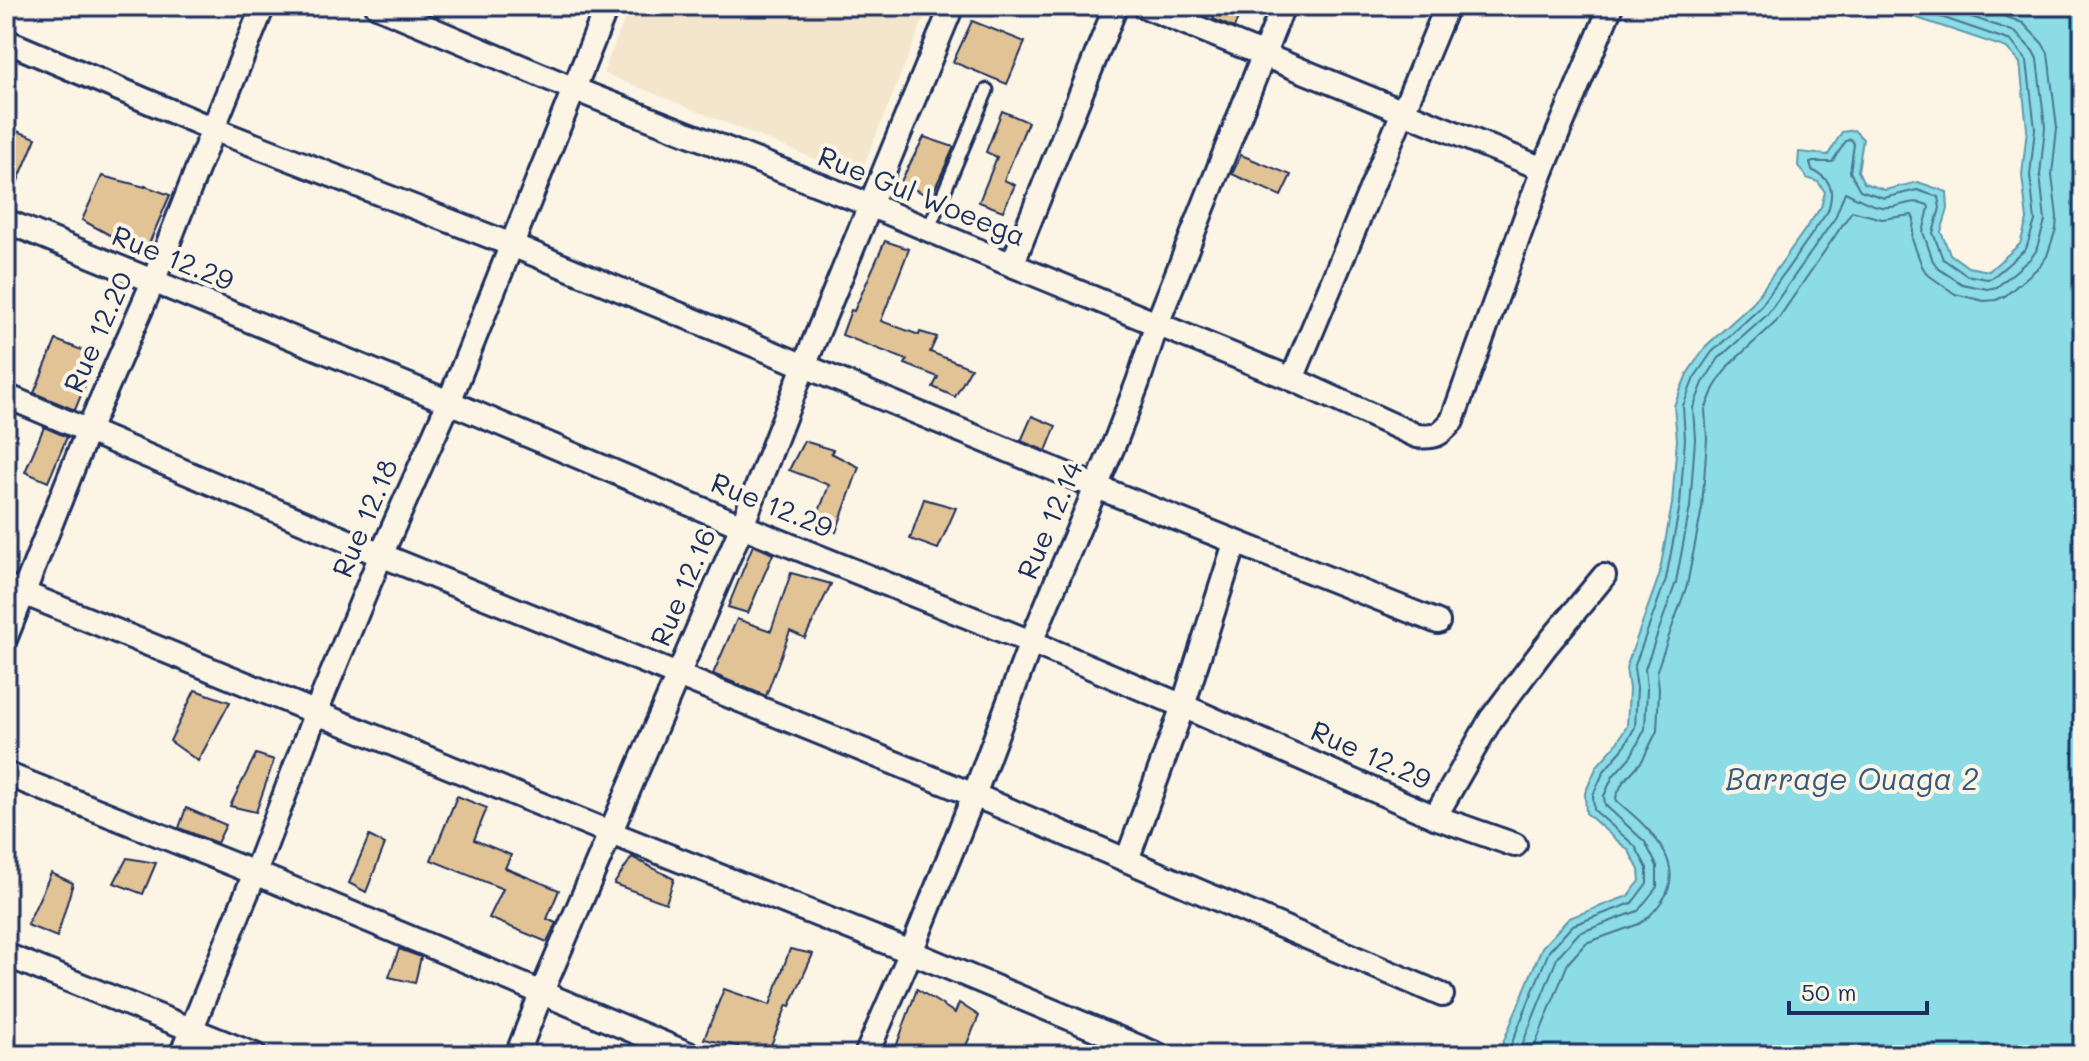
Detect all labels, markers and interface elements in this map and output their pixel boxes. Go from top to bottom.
street label: Rue Gul Woeega [813,137,1032,253]
street label: Rue 12.29 [107,216,240,298]
street label: Rue 12.20 [54,265,140,398]
street label: Rue 12.18 [323,453,405,582]
street label: Rue 12.14 [1008,455,1090,584]
street label: Rue 12.29 [706,463,839,545]
street label: Rue 12.16 [641,522,723,651]
street label: Rue 12.29 [1306,712,1437,797]
water label: Barrage Ouaga 2 [1726,758,1979,798]
scale bar [1789,965,1927,1015]
text: 50 m [1801,976,1857,1007]

